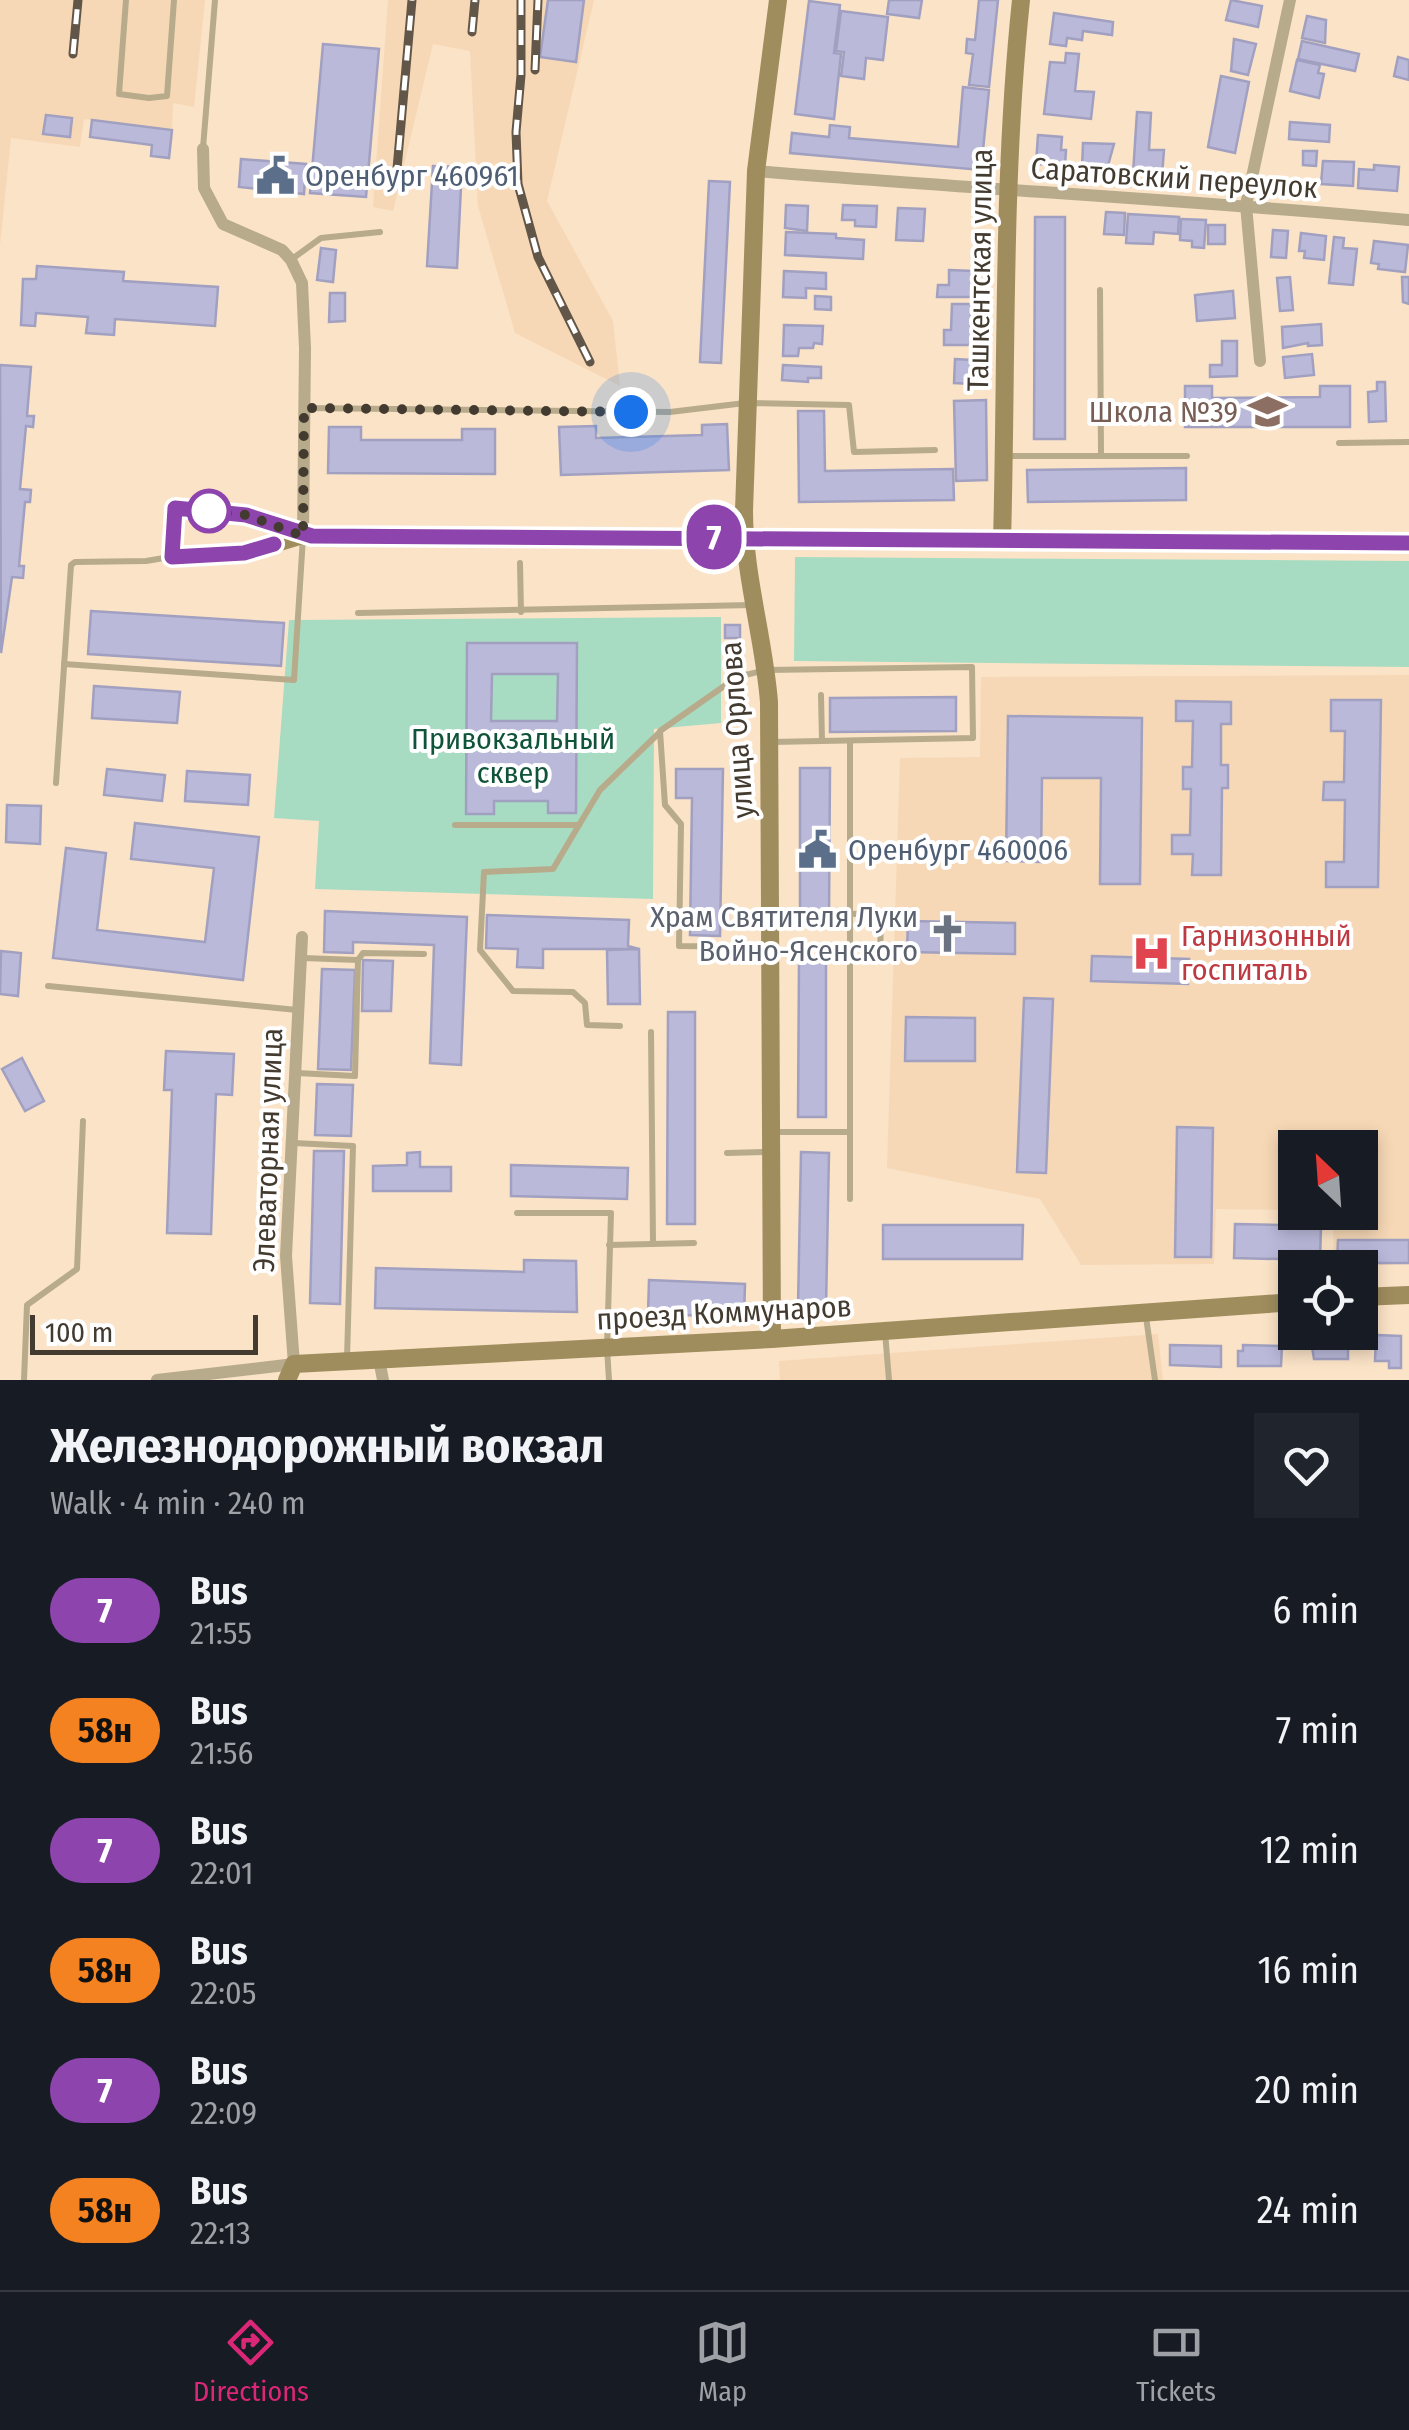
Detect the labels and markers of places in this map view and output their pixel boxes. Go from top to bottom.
public building icon: Оренбург 460961 [254,155,296,197]
place label: Оренбург 460961 [305,158,519,194]
school or university icon: Школа №39 [1247,391,1289,433]
place label: Школа №39 [1089,394,1238,430]
unlabelled marker [188,490,230,532]
public building icon: Оренбург 460006 [797,829,839,871]
place label: Оренбург 460006 [848,832,1068,868]
place label: Храм Святителя Луки Войно-Ясенского [650,899,918,969]
church icon: Храм Святителя Луки Войно-Ясенского [927,913,969,955]
place label: Гарнизонный госпиталь [1181,918,1352,988]
hospital icon: Гарнизонный госпиталь [1130,932,1172,974]

